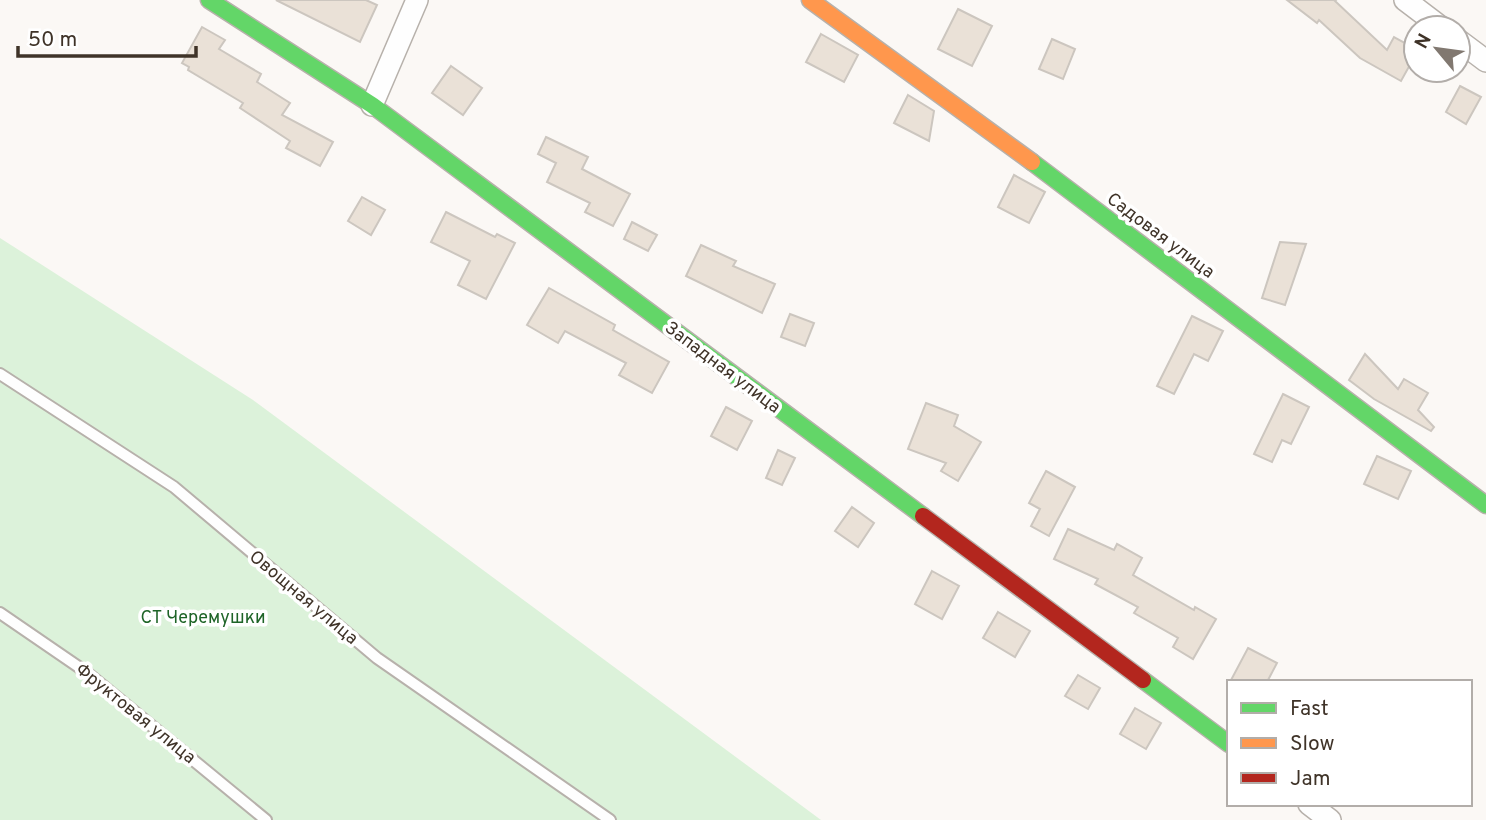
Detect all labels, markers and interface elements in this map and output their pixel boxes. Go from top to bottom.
scale bar [18,14,196,58]
north arrow [1402,14,1472,84]
text: 50 m [28,27,77,54]
text: N [1410,30,1438,54]
street label: Садовая улица [1102,188,1219,284]
street label: Западная улица [659,317,785,419]
street label: Овощная улица [244,546,362,650]
park label: СТ Черемушки [140,607,266,630]
street label: Фруктовая улица [70,659,200,770]
legend [1227,680,1472,806]
text: Fast [1290,696,1329,723]
text: Slow [1290,731,1335,758]
text: Jam [1290,766,1331,793]

